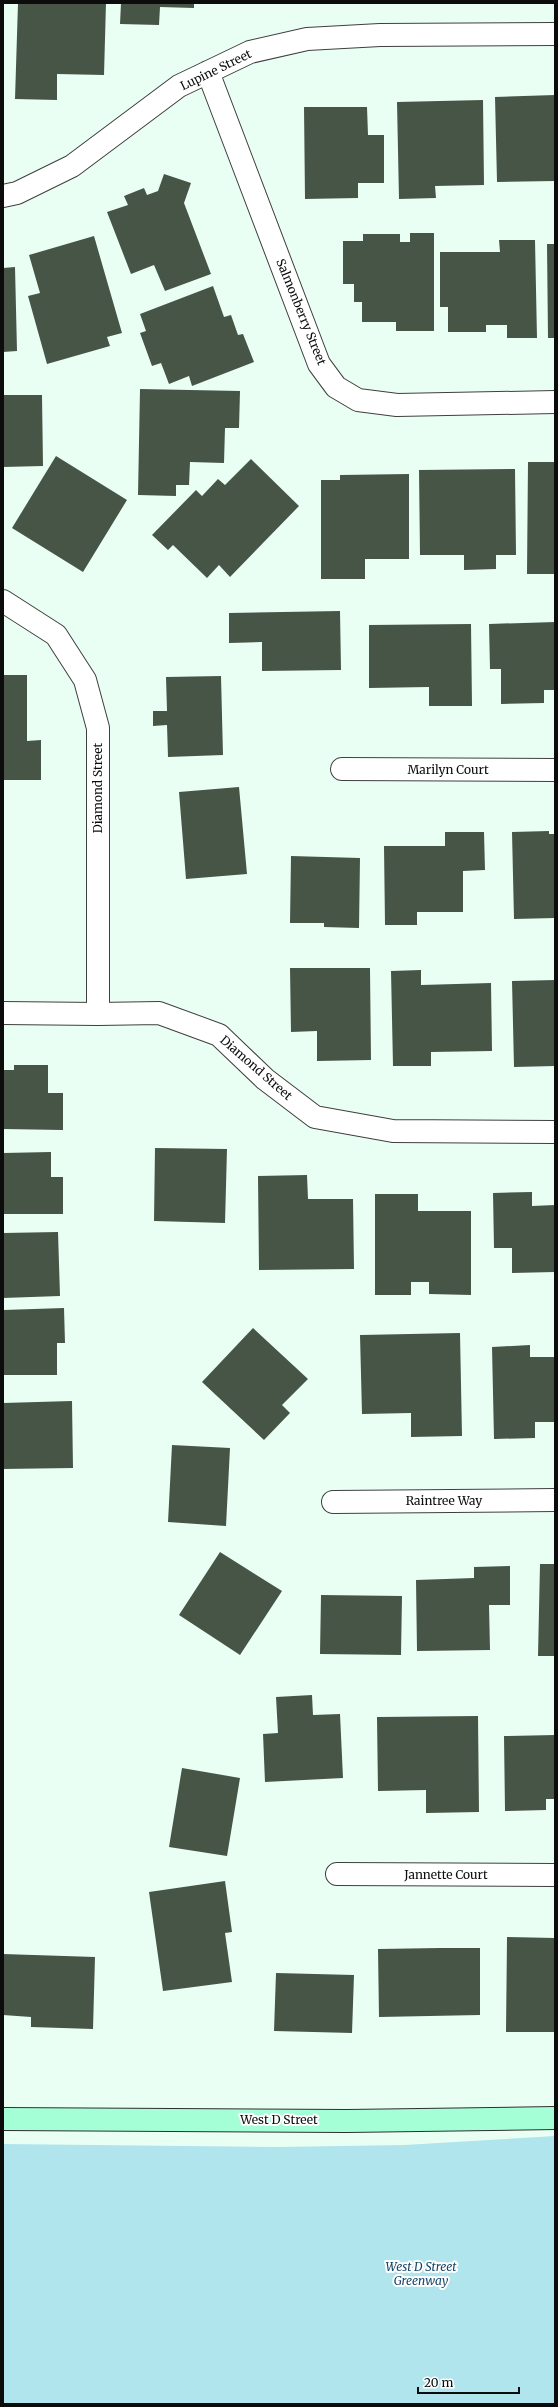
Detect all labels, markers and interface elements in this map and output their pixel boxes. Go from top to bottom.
street label: Lupine Street [178,46,254,93]
street label: Salmonberry Street [273,256,330,367]
street label: Diamond Street [90,742,105,833]
street label: Marilyn Court [407,762,489,777]
street label: Diamond Street [217,1032,296,1103]
street label: Raintree Way [406,1493,482,1508]
street label: Jannette Court [403,1867,488,1882]
street label: West D Street [239,2112,318,2127]
park label: West D Street Greenway [386,2259,457,2288]
scale bar [418,2369,519,2395]
text: 20 m [424,2375,453,2390]

